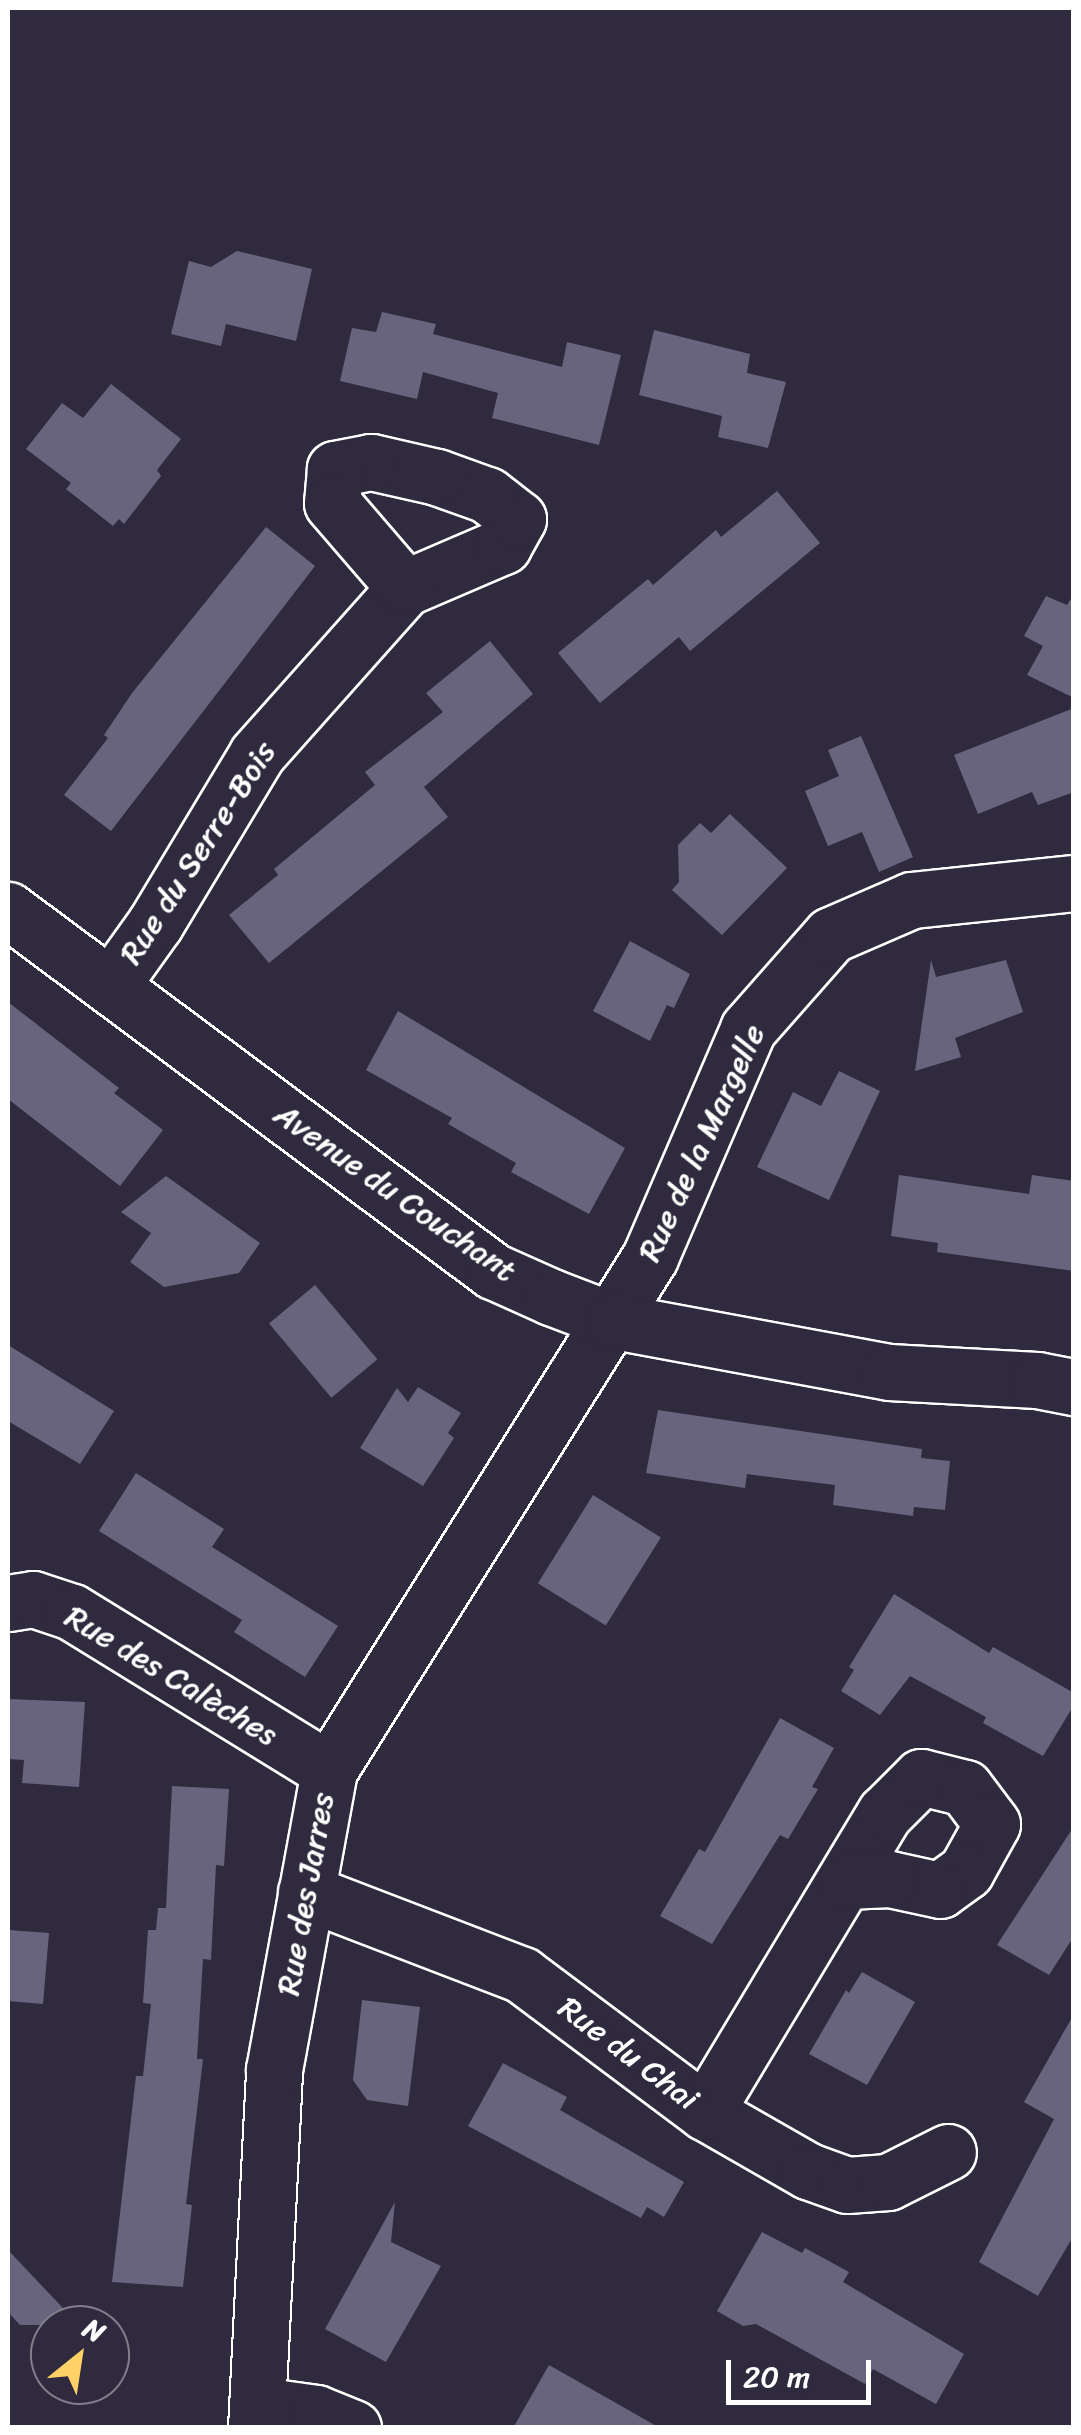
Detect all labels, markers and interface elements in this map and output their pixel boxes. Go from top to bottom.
street label: Rue du Serre-Bois [112,735,284,971]
street label: Rue de la Margelle [630,1018,774,1268]
street label: Avenue du Couchant [267,1095,523,1291]
street label: Rue des Calèches [57,1597,285,1755]
street label: Rue des Jarres [269,1790,343,1998]
street label: Rue du Chai [550,1989,706,2119]
text: N [74,2304,115,2356]
north arrow [30,2305,130,2405]
scale bar [731,2340,876,2402]
text: 20 m [743,2350,810,2404]

